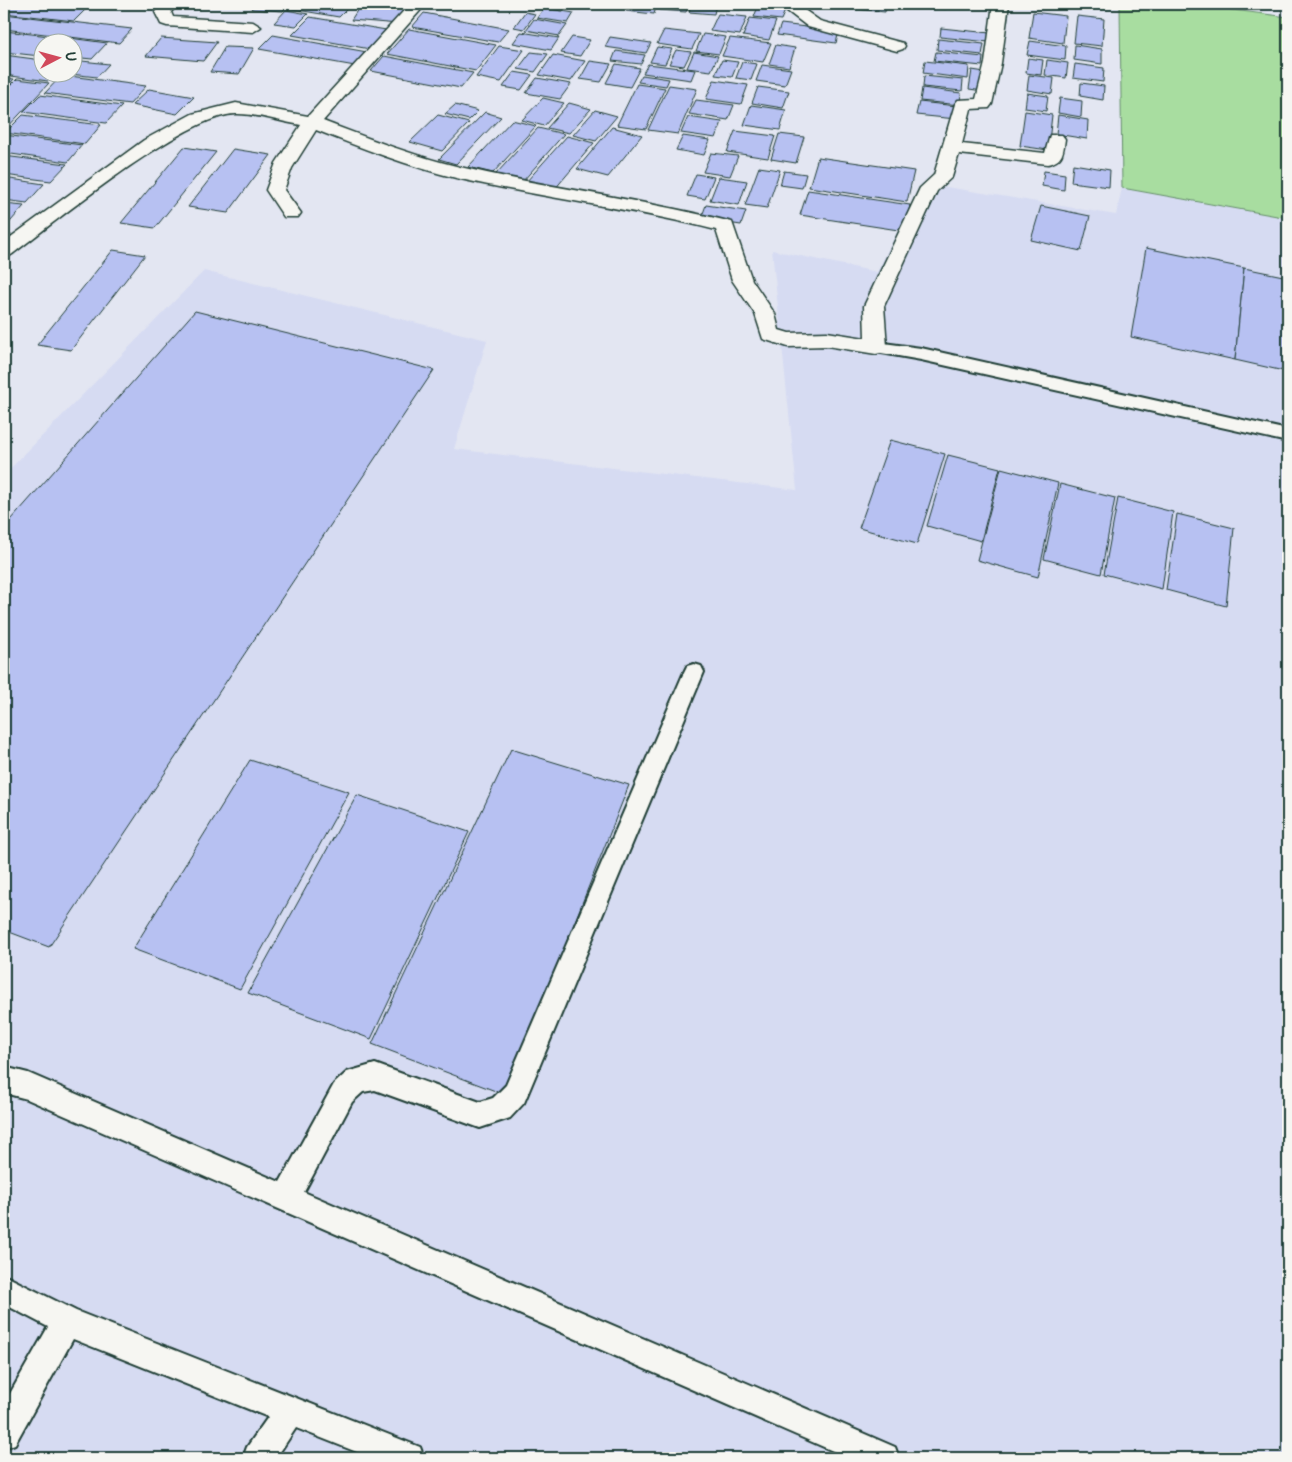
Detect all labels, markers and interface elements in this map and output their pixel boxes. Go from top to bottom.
north arrow [32,32,82,82]
text: U [61,51,79,62]

